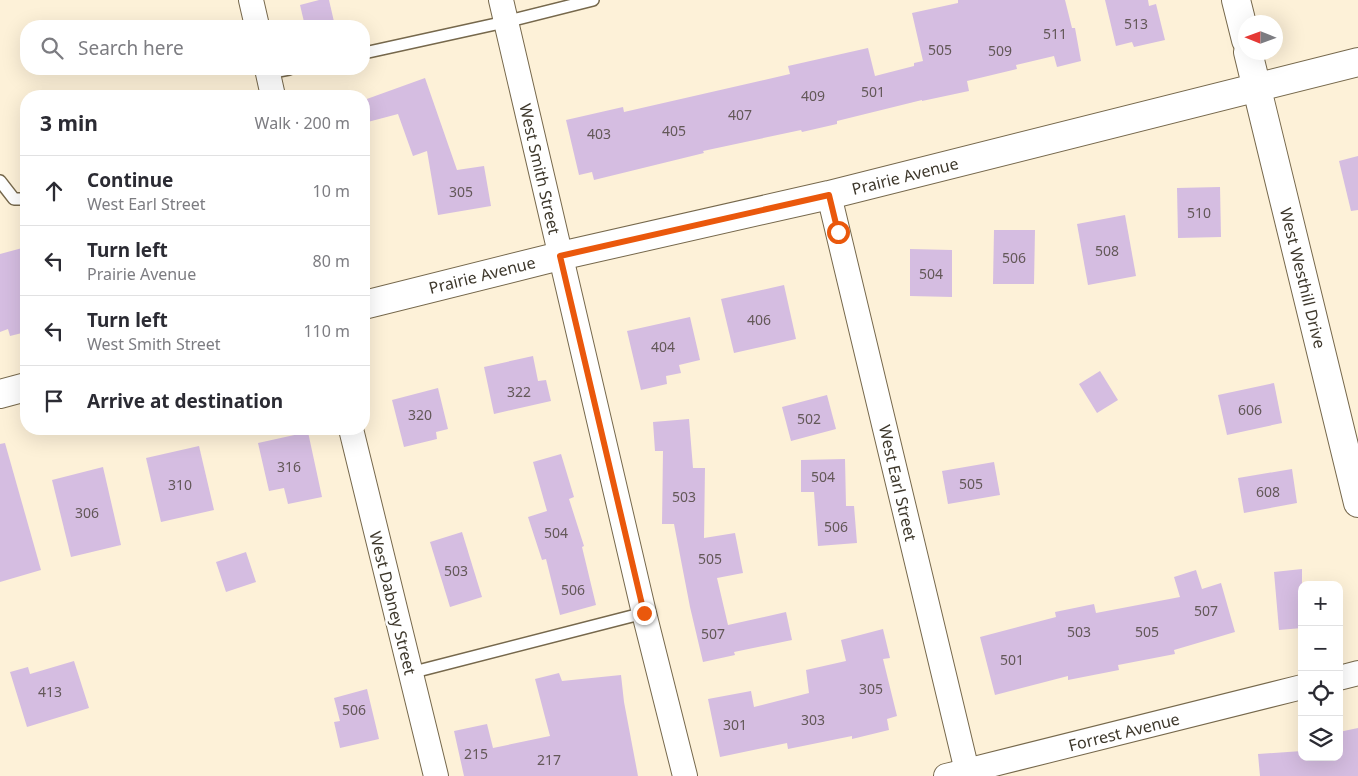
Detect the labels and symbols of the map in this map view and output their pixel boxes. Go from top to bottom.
house number: 513 [1124,14,1148,33]
north arrow [1238,15,1283,60]
house number: 511 [1043,24,1067,43]
house number: 505 [928,40,952,59]
house number: 509 [988,41,1012,60]
house number: 501 [861,82,885,101]
house number: 409 [801,86,825,105]
street label: West Smith Street [514,101,566,237]
house number: 407 [728,105,752,124]
house number: 405 [662,121,686,140]
house number: 403 [587,124,611,143]
street label: Prairie Avenue [849,152,961,200]
house number: 305 [449,182,473,201]
house number: 510 [1187,203,1211,222]
street label: West Westhill Drive [1275,205,1331,351]
route start [827,221,850,244]
house number: 508 [1095,241,1119,260]
house number: 506 [1002,248,1026,267]
street label: Prairie Avenue [426,251,538,299]
house number: 504 [919,264,943,283]
house number: 406 [747,310,771,329]
house number: 404 [651,337,675,356]
house number: 322 [507,382,531,401]
house number: 606 [1238,400,1262,419]
house number: 320 [408,405,432,424]
house number: 502 [797,409,821,428]
street label: West Earl Street [874,423,922,543]
house number: 316 [277,457,301,476]
house number: 504 [811,467,835,486]
house number: 505 [959,474,983,493]
house number: 310 [168,475,192,494]
house number: 608 [1256,482,1280,501]
house number: 503 [672,487,696,506]
house number: 306 [75,503,99,522]
house number: 506 [824,517,848,536]
house number: 504 [544,523,568,542]
street label: West Dabney Street [365,529,422,677]
house number: 505 [698,549,722,568]
house number: 503 [444,561,468,580]
house number: 506 [561,580,585,599]
house number: 507 [1194,601,1218,620]
route end [633,602,656,625]
house number: 503 [1067,622,1091,641]
house number: 505 [1135,622,1159,641]
house number: 507 [701,624,725,643]
house number: 501 [1000,650,1024,669]
house number: 305 [859,679,883,698]
house number: 413 [38,682,62,701]
house number: 506 [342,700,366,719]
street label: Forrest Avenue [1066,708,1182,756]
house number: 303 [801,710,825,729]
house number: 301 [723,715,747,734]
house number: 215 [464,744,488,763]
house number: 217 [537,750,561,769]

